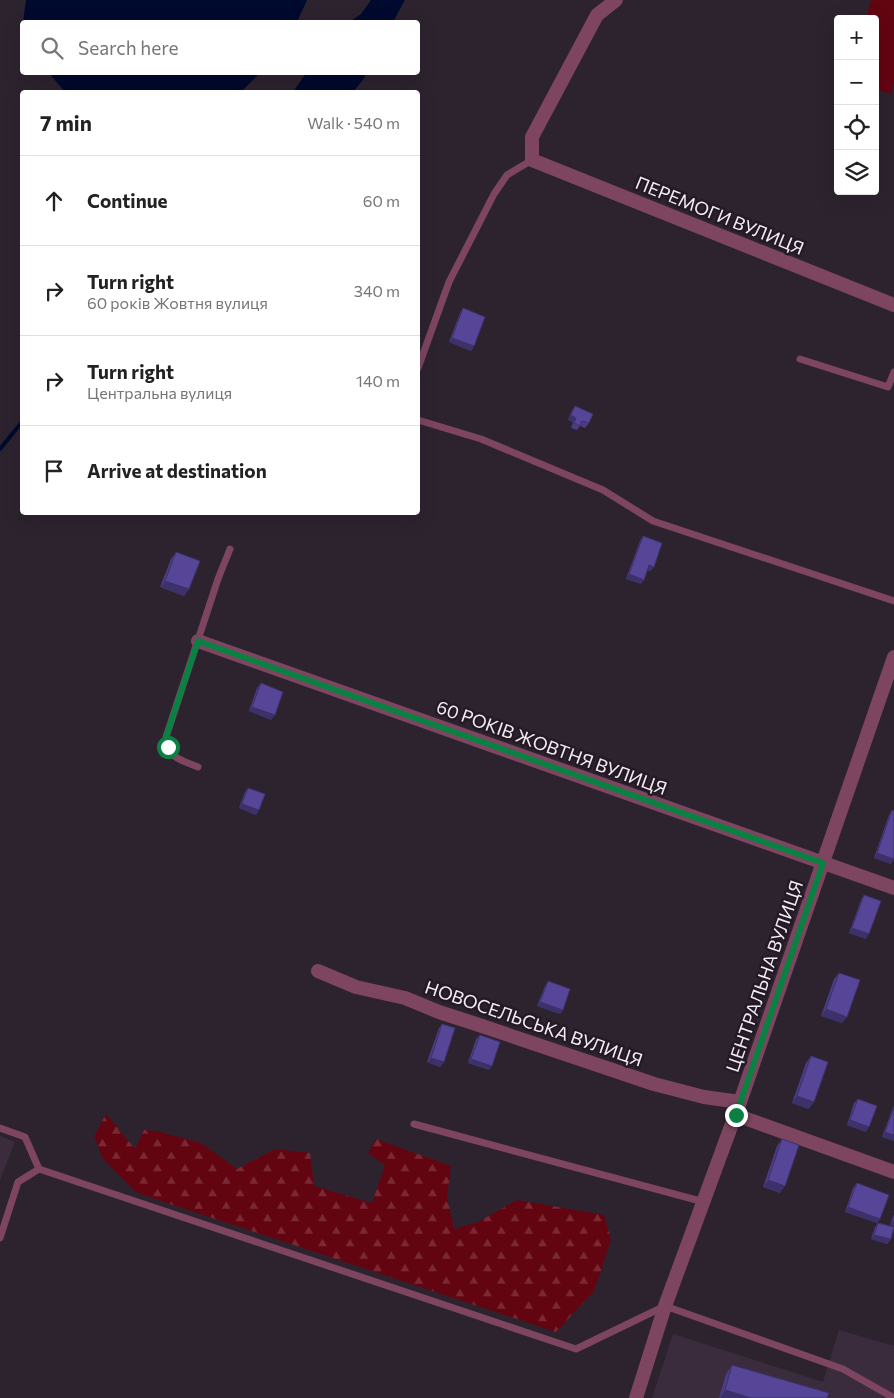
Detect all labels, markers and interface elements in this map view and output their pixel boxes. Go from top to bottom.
map controls [834,15,879,195]
button: + [834,15,879,60]
search box [20,20,420,75]
icon: search [38,34,66,62]
text: Search here [78,36,178,59]
button: − [834,60,879,105]
button: locate [834,105,879,150]
text: 7 min [40,110,92,135]
text: Walk · 540 m [307,113,400,132]
button: layers [834,150,879,195]
street label: ПЕРЕМОГИ ВУЛИЦЯ [633,171,807,259]
icon: ahead [40,187,68,215]
text: Continue [87,189,167,212]
text: 60 m [363,191,400,210]
text: Turn right [87,270,174,293]
icon: right [40,277,68,305]
text: 340 m [354,281,400,300]
text: 60 років Жовтня вулиця [87,293,268,312]
text: Turn right [87,360,174,383]
icon: right [40,367,68,395]
text: 140 m [356,371,400,390]
text: Центральна вулиця [87,383,232,402]
icon: arrive [40,457,68,485]
text: Arrive at destination [87,459,267,482]
street label: 60 РОКІВ ЖОВТНЯ ВУЛИЦЯ [434,695,670,799]
route start [157,736,180,759]
street label: ЦЕНТРАЛЬНА ВУЛИЦЯ [721,877,807,1075]
street label: НОВОСЕЛЬСЬКА ВУЛИЦЯ [422,975,646,1071]
route end [725,1104,748,1127]

